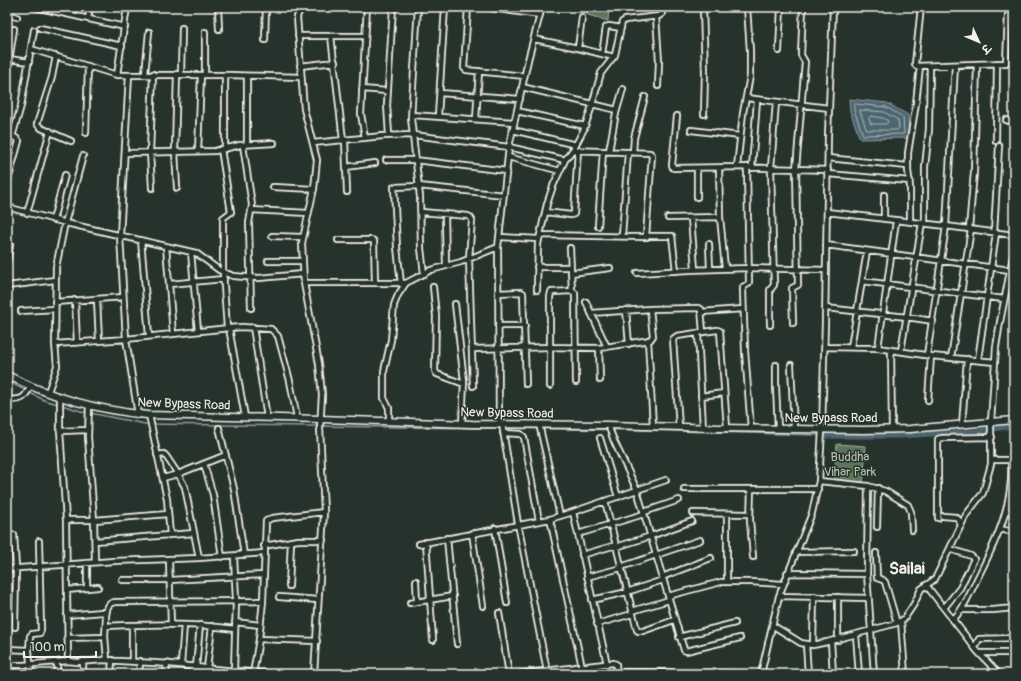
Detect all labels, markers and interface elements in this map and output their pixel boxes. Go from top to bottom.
north arrow [959,22,999,62]
text: उ [977,41,994,57]
street label: New Bypass Road [137,394,231,414]
street label: New Bypass Road [460,404,554,422]
street label: New Bypass Road [784,410,878,426]
park label: Buddha Vihar Park [824,449,877,480]
district label: Sailai [889,558,925,579]
scale bar [24,633,96,659]
text: 100 m [30,640,65,655]

